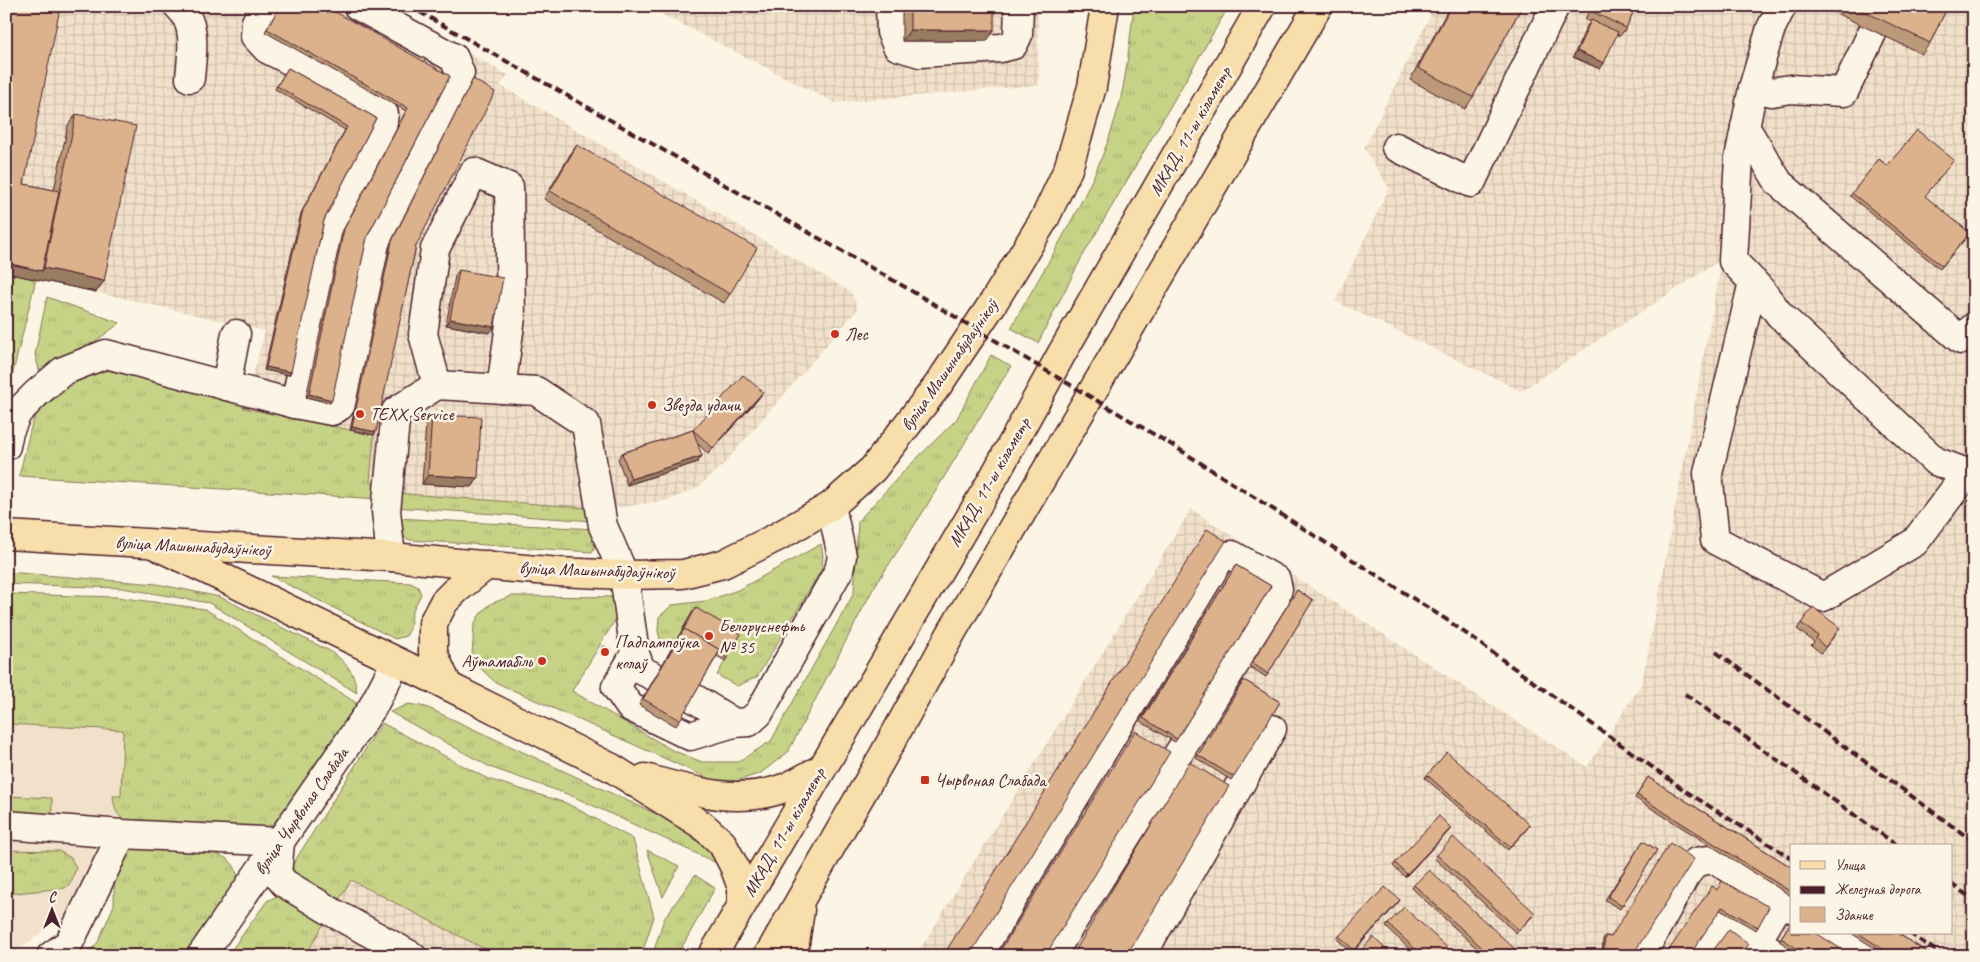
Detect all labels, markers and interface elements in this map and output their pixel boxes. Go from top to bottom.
street label: МКАД, 11-ы кіламетр [1144,61,1237,200]
street label: вуліца Машынабудаўнікоў [895,294,1003,435]
place label: Лес [845,323,869,345]
marker: Лес [829,328,841,340]
place label: Звезда удачи [662,394,742,417]
marker: Звезда удачи [646,399,658,411]
place label: TEXX Service [370,403,455,425]
marker: TEXX Service [354,408,366,420]
street label: МКАД, 11-ы кіламетр [943,412,1036,551]
street label: вуліца Машынабудаўнікоў [115,531,273,561]
street label: вуліца Машынабудаўнікоў [519,556,677,584]
place label: Белоруснефть № 35 [719,615,806,658]
marker: Белоруснефть № 35 [703,630,715,642]
place label: Падпампоўка колаў [615,631,700,674]
marker: Падпампоўка колаў [599,646,611,658]
place label: Аўтамабіль [461,650,533,672]
marker: Аўтамабіль [536,655,548,667]
street label: вуліца Чырвоная Слабада [249,742,354,879]
street label: МКАД, 11-ы кіламетр [738,762,831,901]
place label: Чырвоная Слабада [935,769,1047,791]
marker: Чырвоная Слабада [919,774,931,786]
legend [1790,844,1952,934]
text: Улица [1835,856,1866,875]
text: Железная дорога [1835,880,1922,899]
north arrow [28,884,78,934]
text: С [49,889,58,906]
text: Здание [1835,906,1874,925]

